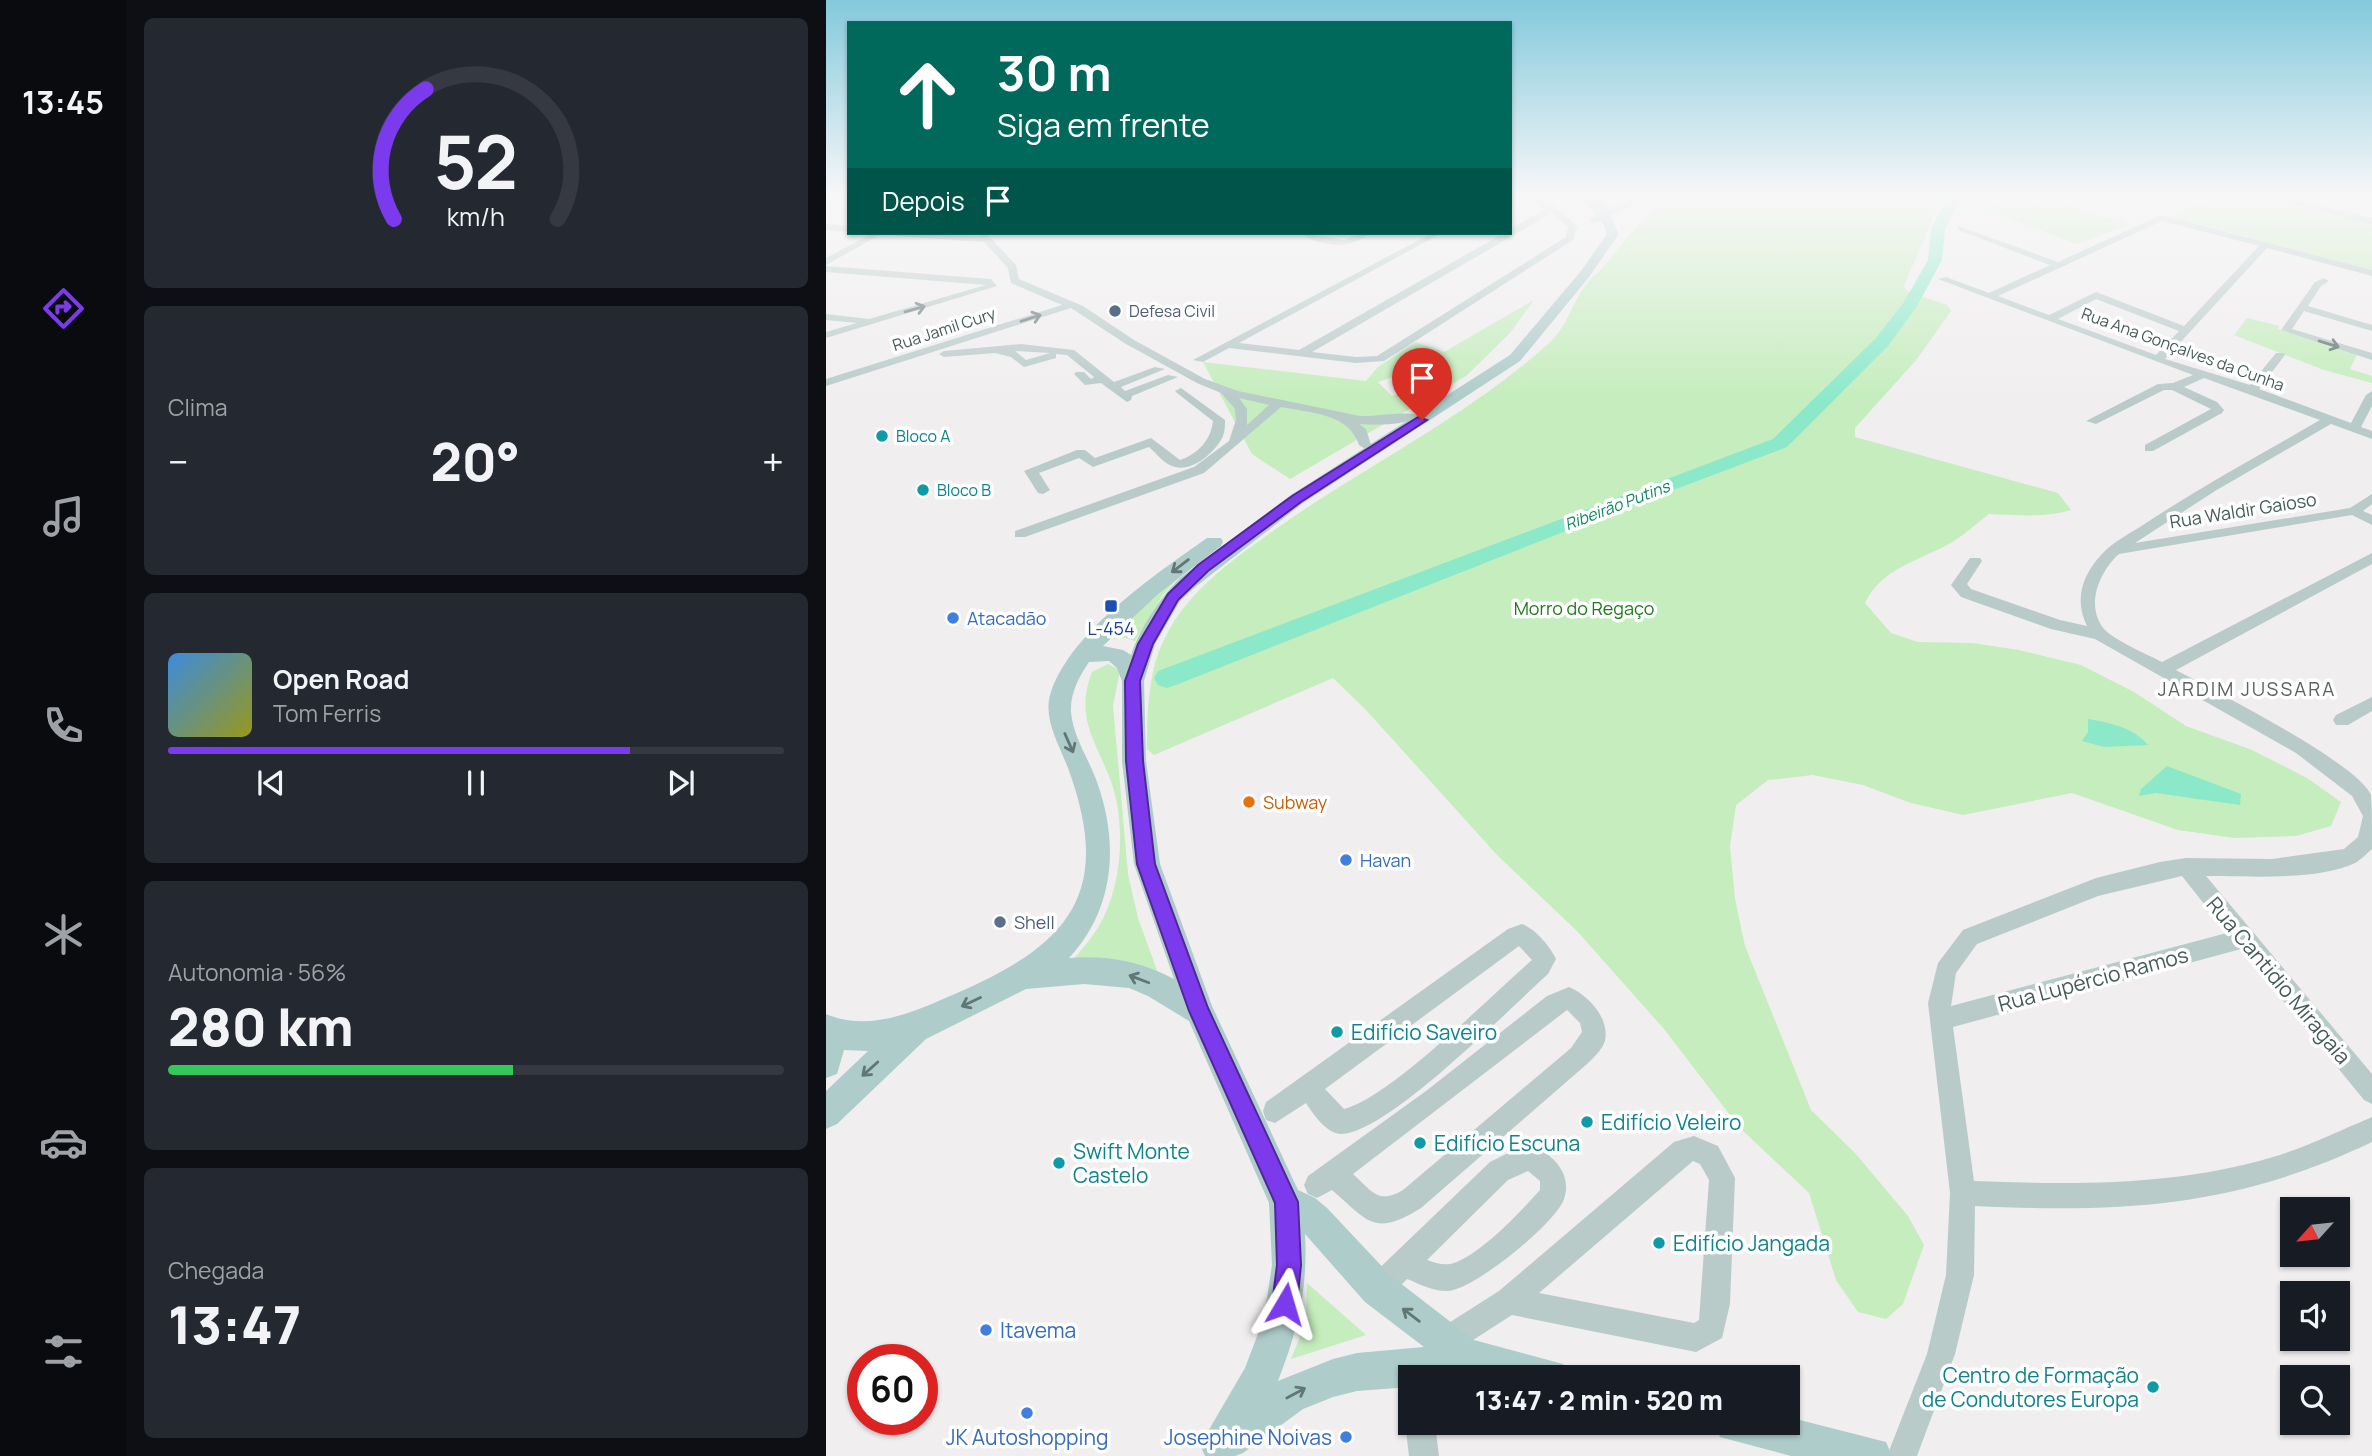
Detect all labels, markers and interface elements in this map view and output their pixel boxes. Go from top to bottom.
text: 30 m [997,39,1112,106]
icon: ahead [882,49,973,140]
text: 13:45 [22,80,104,124]
text: Siga em frente [997,103,1210,147]
text: 52 [434,111,518,211]
icon: arrive [979,182,1017,220]
text: Depois [882,183,965,219]
text: km/h [447,199,505,234]
icon: directions [39,284,88,333]
place label: Defesa Civil [1129,300,1215,322]
street label: Rua Jamil Cury [890,302,999,356]
one-way arrow [904,302,926,315]
street label: Rua Ana Gonçalves da Cunha [2079,302,2287,396]
marker: Defesa Civil [1107,303,1123,319]
one-way arrow [1020,310,1042,323]
one-way arrow [2318,338,2340,351]
pin [1392,348,1452,420]
icon: arrive [1403,359,1441,397]
text: Clima [168,391,227,423]
place label: Bloco A [896,425,950,447]
text: 20° [430,426,520,497]
marker: Bloco A [874,428,890,444]
text: − [168,435,189,487]
text: + [762,435,784,487]
water label: Ribeirão Putins [1561,474,1674,535]
place label: Bloco B [937,479,991,501]
marker: Bloco B [915,482,931,498]
street label: Rua Waldir Gaioso [2168,487,2318,533]
icon: music [39,492,88,541]
one-way arrow [1171,559,1190,574]
park label: Morro do Regaço [1514,596,1654,620]
marker: L-454 [1103,598,1119,614]
place label: Atacadão [967,606,1046,630]
marker: Atacadão [945,610,961,626]
place label: L-454 [1087,616,1135,640]
text: Open Road [273,661,409,697]
district label: JARDIM JUSSARA [2158,676,2336,702]
text: Tom Ferris [273,697,381,729]
icon: phone [39,701,88,750]
one-way arrow [1063,732,1076,754]
icon: previous [252,764,290,802]
icon: pause [457,764,495,802]
icon: next [662,764,700,802]
place label: Subway [1263,790,1328,814]
marker: Subway [1241,794,1257,810]
place label: Havan [1360,848,1411,872]
marker: Havan [1338,852,1354,868]
street label: Rua Cantidio Miragaia [2201,891,2357,1069]
icon: climate [39,910,88,959]
place label: Shell [1014,910,1055,934]
marker: Shell [992,914,1008,930]
street label: Rua Lupércio Ramos [1995,940,2191,1018]
text: Autonomia · 56% [168,956,346,988]
one-way arrow [1129,972,1151,984]
text: 280 km [168,991,354,1062]
one-way arrow [961,996,982,1009]
place label: Edifício Saveiro [1351,1018,1497,1046]
marker: Edifício Saveiro [1329,1024,1345,1040]
one-way arrow [861,1061,879,1077]
place label: Edifício Veleiro [1601,1108,1741,1136]
marker: Edifício Veleiro [1579,1114,1595,1130]
icon: car [39,1118,88,1167]
place label: Edifício Escuna [1434,1129,1580,1157]
marker: Edifício Escuna [1412,1135,1428,1151]
place label: Swift Monte Castelo [1073,1137,1190,1189]
marker: Swift Monte Castelo [1051,1155,1067,1171]
north arrow [2280,1197,2350,1267]
map controls [2280,1197,2350,1435]
place label: Edifício Jangada [1673,1229,1830,1257]
marker: Edifício Jangada [1651,1235,1667,1251]
text: Chegada [168,1254,264,1286]
position arrow [1248,1267,1322,1341]
button: sound [2280,1281,2350,1351]
text: 13:47 [168,1289,301,1360]
one-way arrow [1403,1307,1421,1322]
place label: Itavema [1000,1316,1076,1344]
marker: Itavema [978,1322,994,1338]
icon: filters [39,1327,88,1376]
speed limit sign: 60 [847,1344,938,1435]
place label: Centro de Formação de Condutores Europa [1922,1361,2139,1413]
button: search [2280,1365,2350,1435]
marker: Centro de Formação de Condutores Europa [2145,1379,2161,1395]
text: 13:47 · 2 min · 520 m [1475,1382,1723,1418]
one-way arrow [1285,1385,1306,1399]
marker: JK Autoshopping [1019,1405,1035,1421]
place label: JK Autoshopping [946,1423,1108,1451]
place label: Josephine Noivas [1164,1423,1332,1451]
marker: Josephine Noivas [1338,1429,1354,1445]

